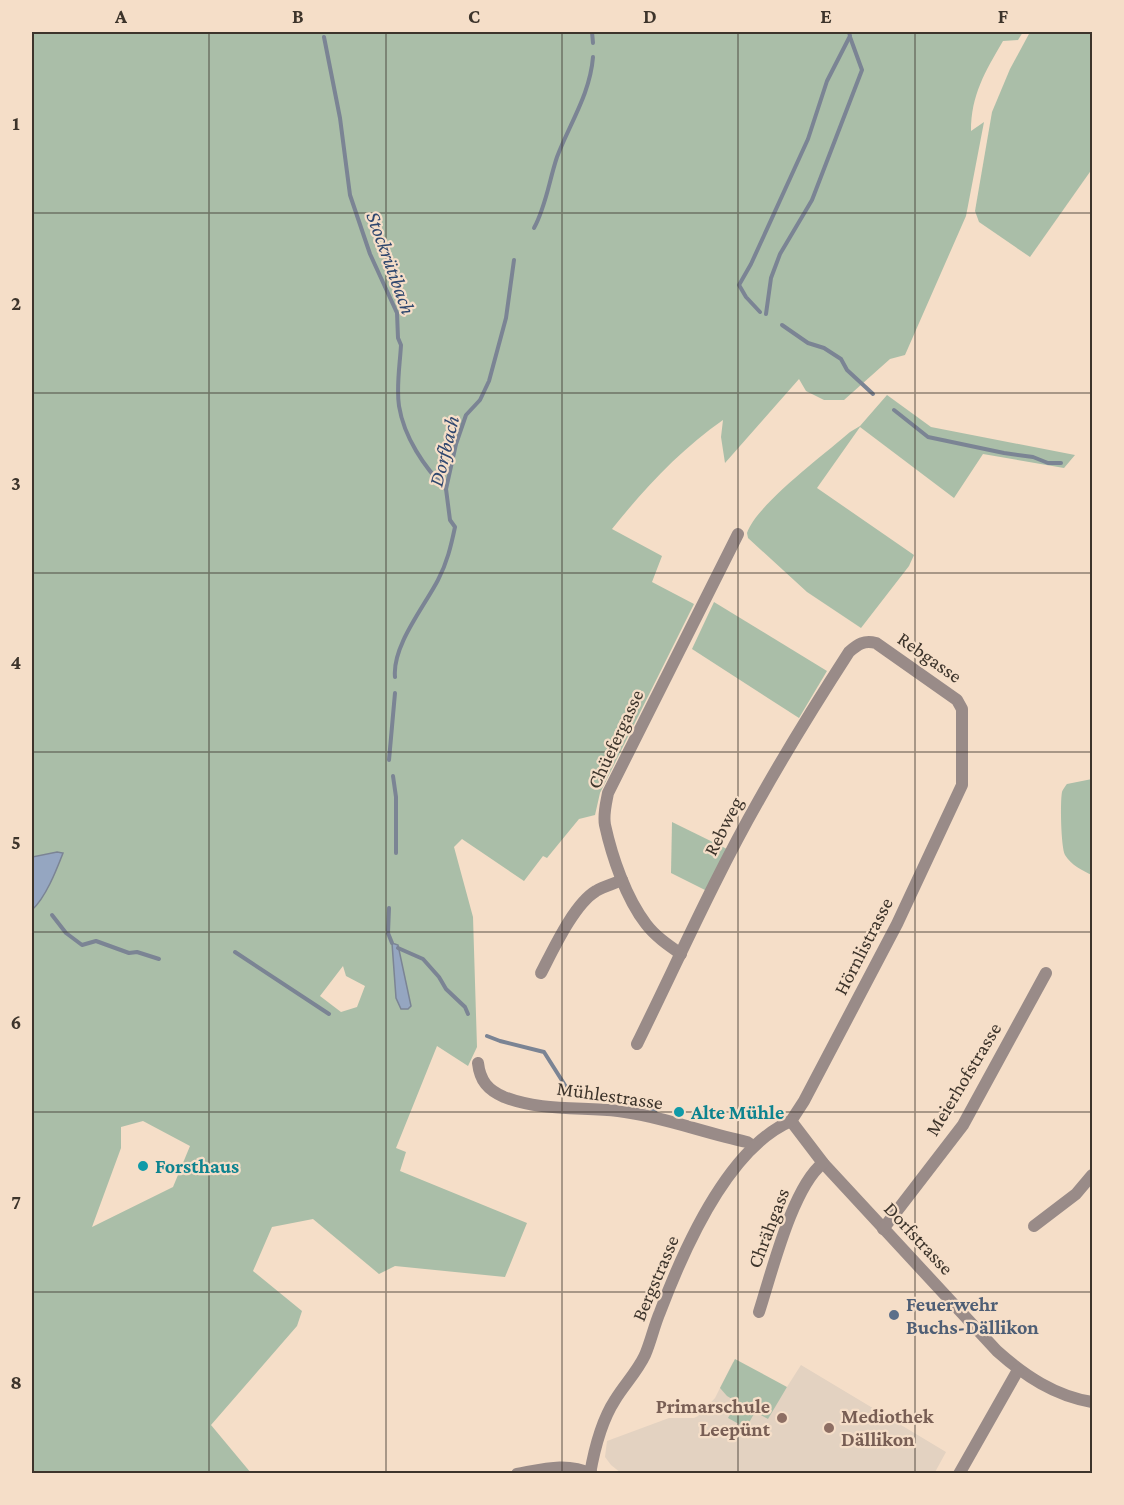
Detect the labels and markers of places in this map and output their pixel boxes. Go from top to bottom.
place label: Alte Mühle [690,1101,784,1123]
marker: Alte Mühle [672,1105,686,1119]
place label: Forsthaus [155,1155,239,1177]
marker: Forsthaus [136,1159,150,1173]
place label: Feuerwehr Buchs-Dällikon [906,1293,1039,1338]
marker: Feuerwehr Buchs-Dällikon [887,1308,901,1322]
place label: Primarschule Leepünt [656,1395,771,1440]
place label: Mediothek Dällikon [841,1405,935,1450]
marker: Primarschule Leepünt [775,1411,789,1425]
marker: Mediothek Dällikon [822,1421,836,1435]

